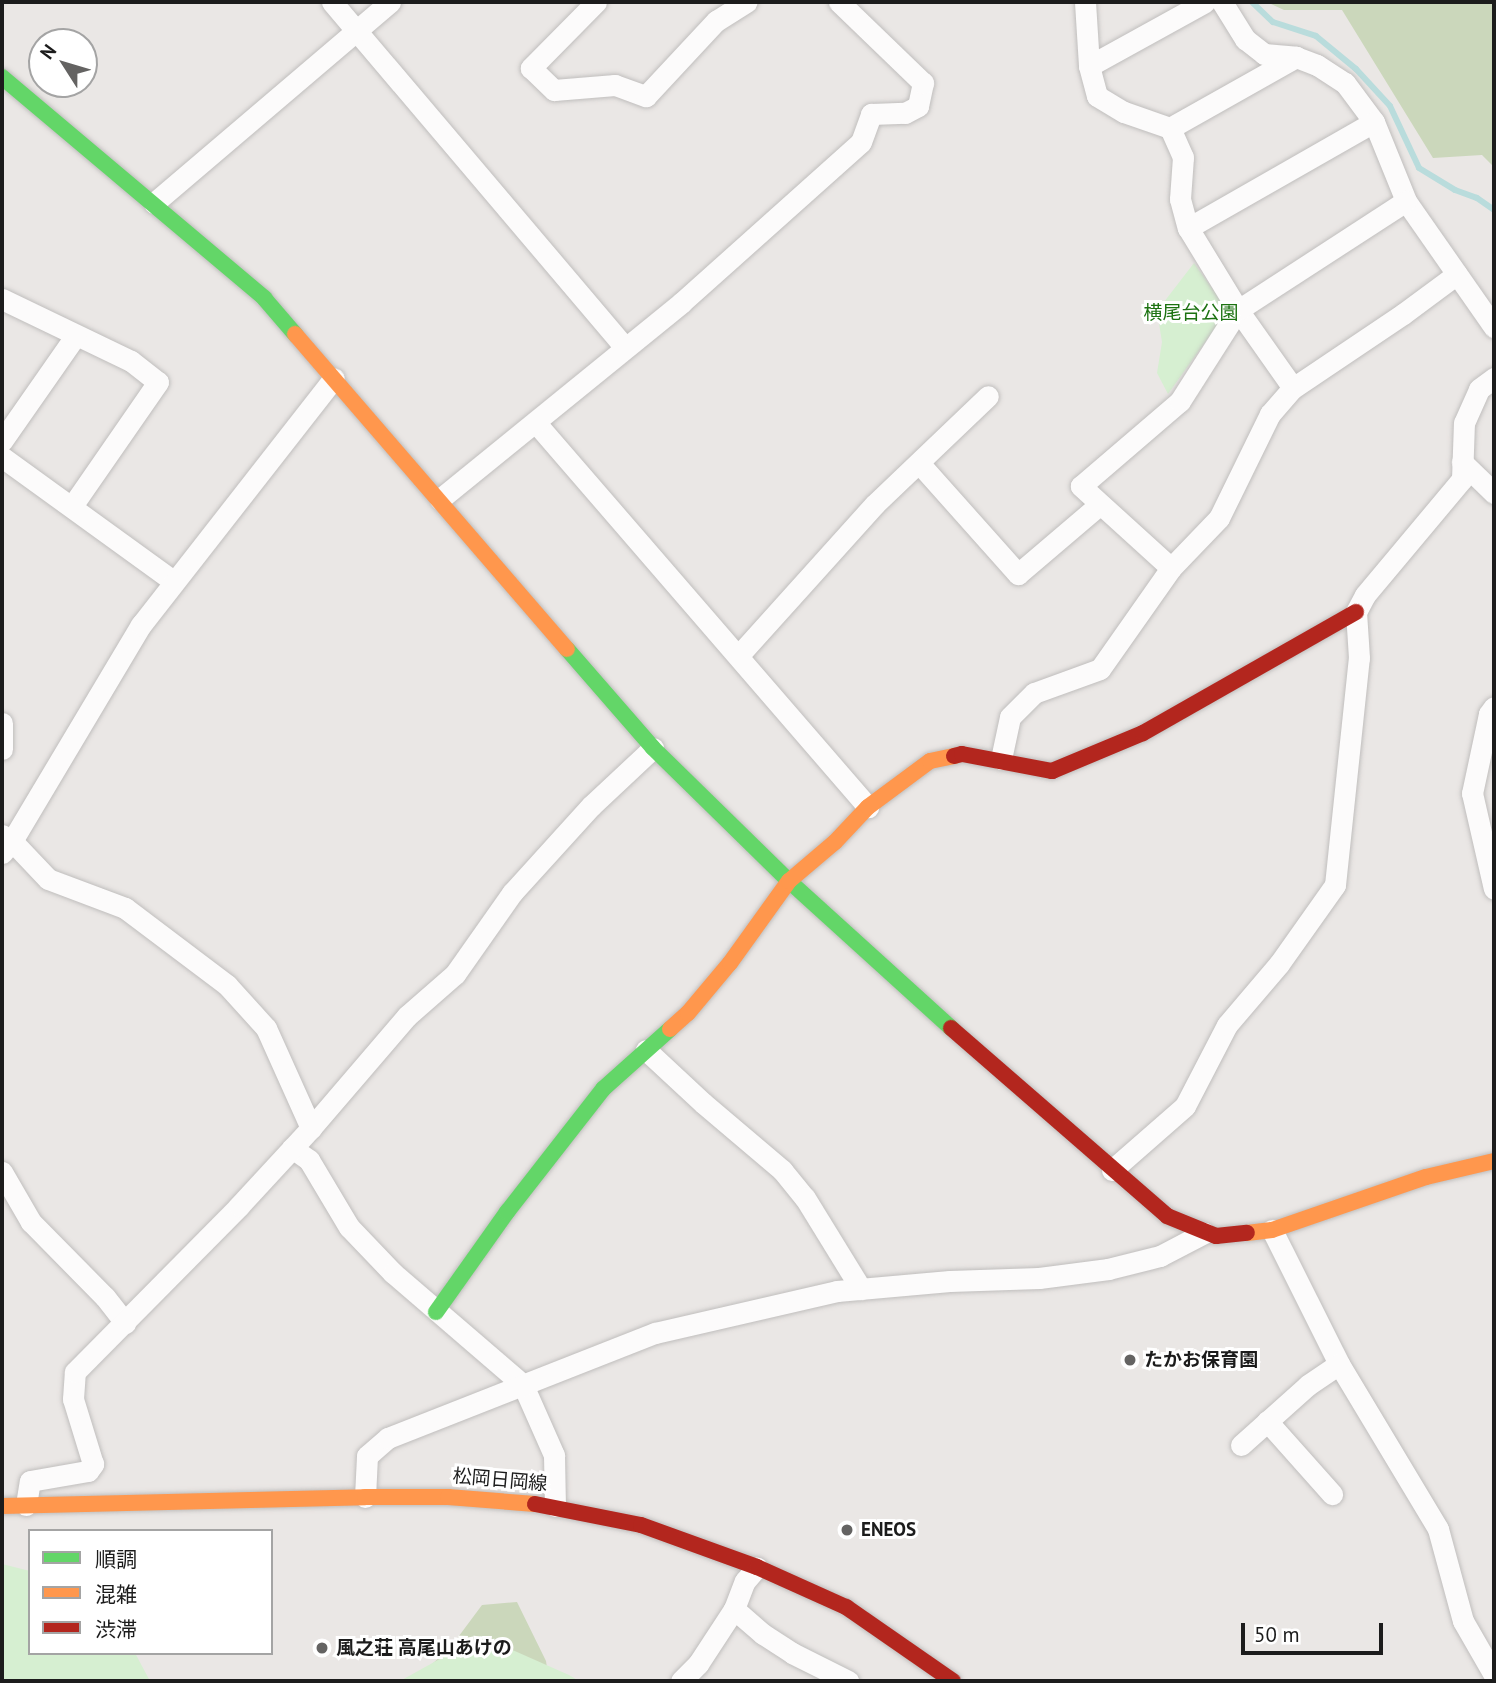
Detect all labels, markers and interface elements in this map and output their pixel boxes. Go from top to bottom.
north arrow [28,28,98,98]
text: N [34,39,61,64]
park label: 横尾台公園 [1144,302,1238,324]
place label: たかお保育園 [1144,1349,1258,1371]
marker: たかお保育園 [1122,1352,1138,1368]
street label: 松岡日岡線 [452,1465,548,1495]
place label: ENEOS [861,1519,916,1541]
marker: ENEOS [839,1522,855,1538]
legend [28,1529,273,1655]
text: 順調 [95,1546,137,1573]
text: 混雑 [95,1581,137,1608]
scale bar [1244,1610,1386,1654]
text: 渋滞 [95,1616,137,1643]
text: 50 m [1254,1621,1300,1648]
place label: 風之荘 高尾山あけの [336,1637,512,1659]
marker: 風之荘 高尾山あけの [314,1640,330,1656]

